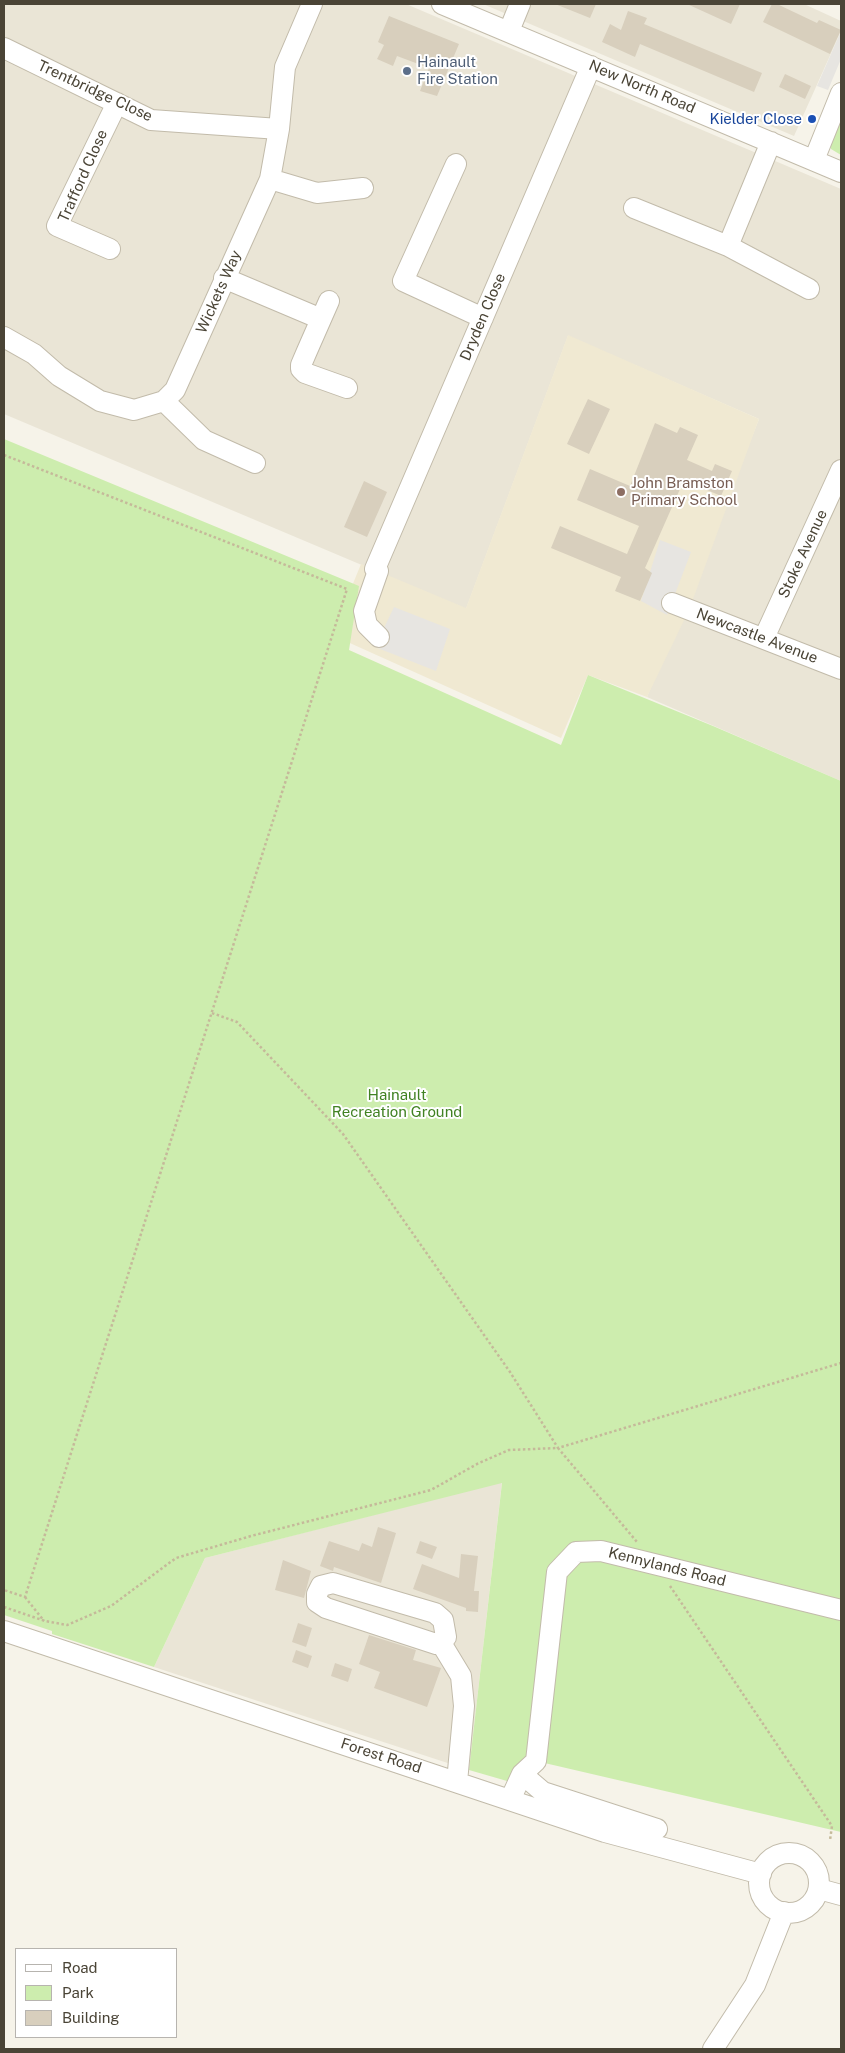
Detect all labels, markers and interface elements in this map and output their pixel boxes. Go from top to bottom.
place label: Hainault Fire Station [417,53,498,88]
street label: New North Road [586,56,698,118]
street label: Trentbridge Close [35,57,155,125]
marker: Hainault Fire Station [401,65,413,77]
place label: Kielder Close [709,110,802,128]
marker: Kielder Close [806,113,818,125]
street label: Trafford Close [55,127,111,225]
street label: Wickets Way [193,248,245,336]
street label: Dryden Close [457,271,509,363]
place label: John Bramston Primary School [631,474,737,509]
marker: John Bramston Primary School [615,486,627,498]
street label: Stoke Avenue [775,507,831,601]
street label: Newcastle Avenue [694,605,820,667]
park label: Hainault Recreation Ground [332,1086,462,1121]
street label: Kennylands Road [606,1544,728,1590]
street label: Forest Road [338,1734,424,1778]
legend [15,1948,178,2038]
text: Road [62,1959,98,1976]
text: Park [62,1984,94,2001]
text: Building [62,2009,120,2026]

